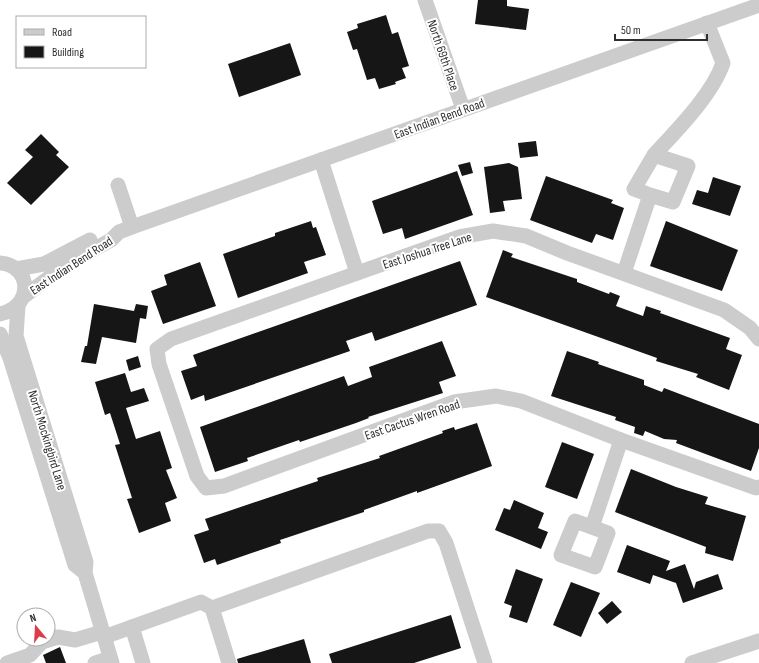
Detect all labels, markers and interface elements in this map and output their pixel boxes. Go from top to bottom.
legend [16,16,146,68]
scale bar [615,16,707,42]
street label: North 69th Place [423,18,463,93]
text: 50 m [621,23,641,38]
text: Road [52,25,72,40]
text: Building [52,45,84,60]
street label: East Indian Bend Road [392,95,487,143]
street label: East Joshua Tree Lane [381,229,474,273]
street label: East Indian Bend Road [27,233,116,298]
street label: North Mockingbird Lane [24,389,70,492]
street label: East Cactus Wren Road [363,396,462,444]
north arrow [16,607,56,647]
text: N [28,611,38,625]

